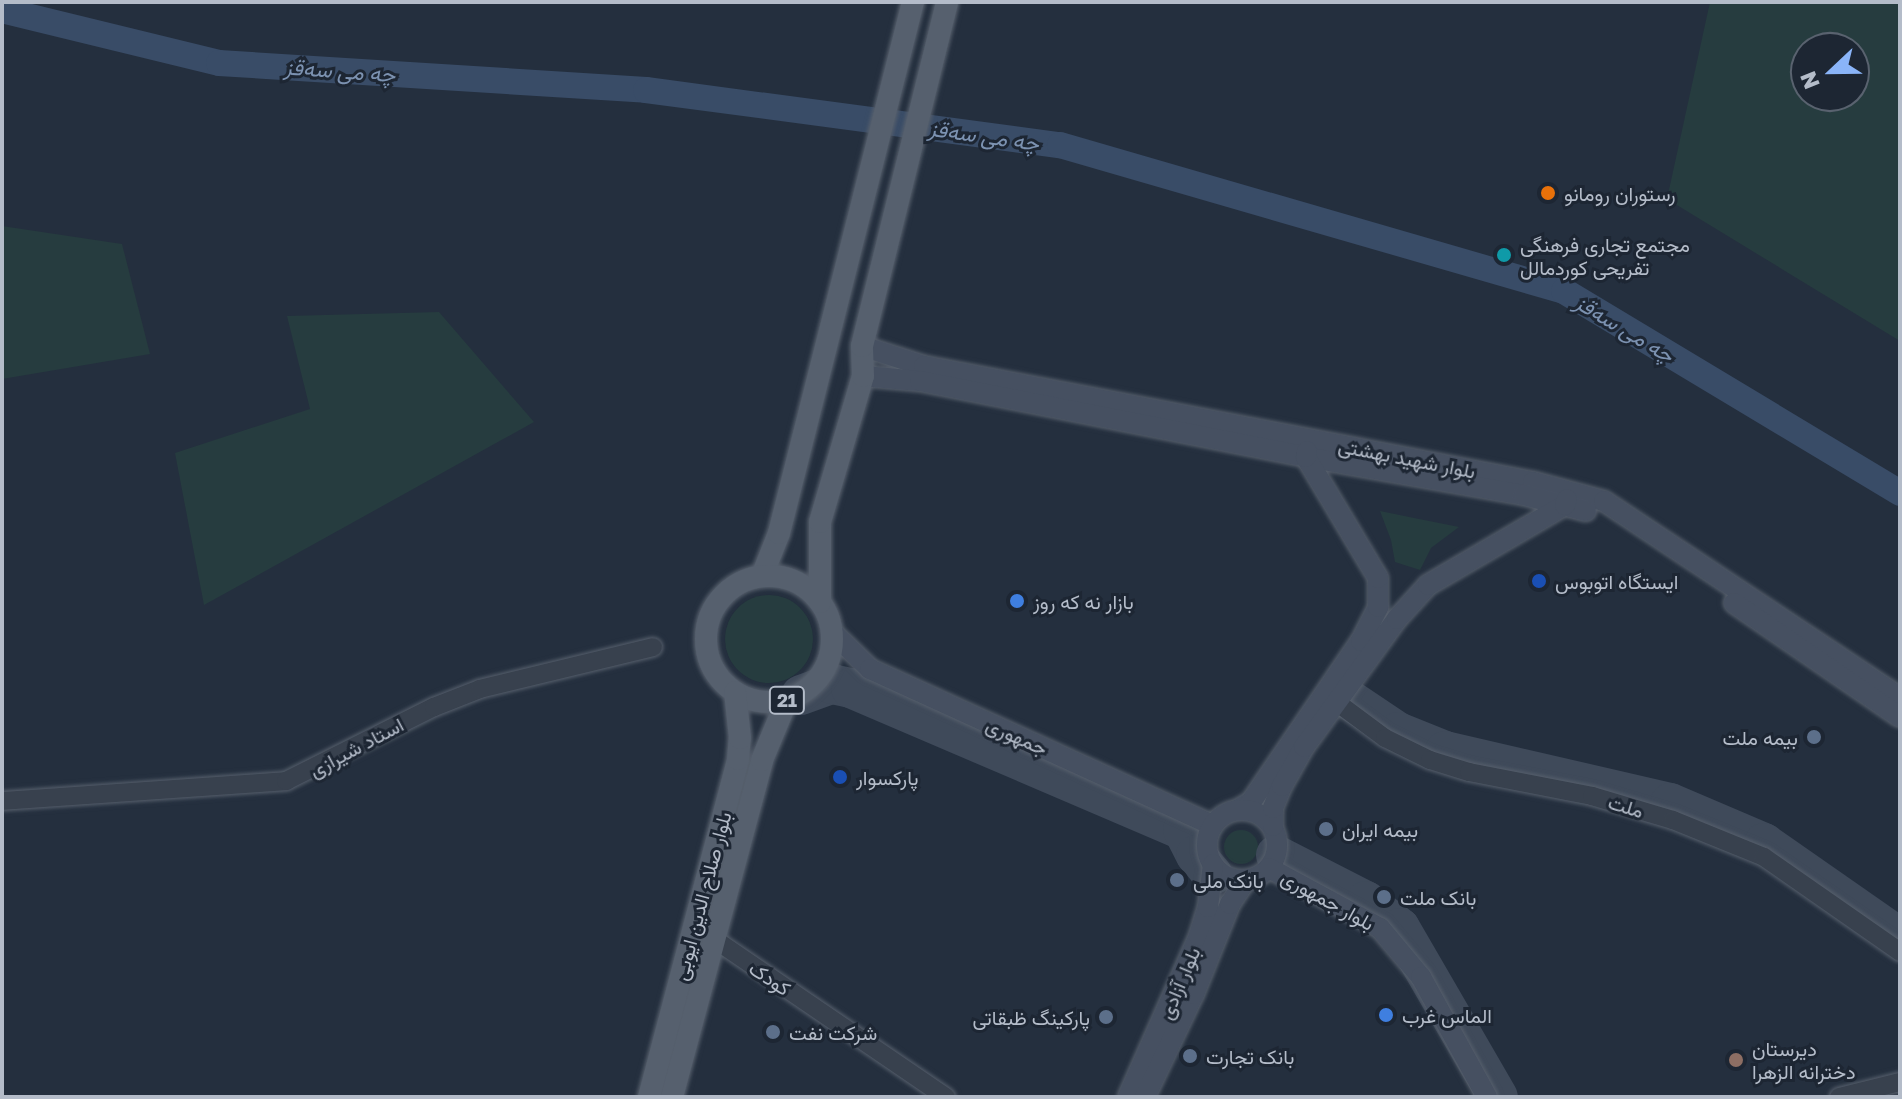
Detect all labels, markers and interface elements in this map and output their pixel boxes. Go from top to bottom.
north arrow [1790,32,1870,112]
water label: چە می سەقز [284,53,396,87]
text: N [1793,68,1825,93]
water label: چە می سەقز [927,114,1041,156]
place label: رستوران رومانو [1564,181,1676,205]
marker: رستوران رومانو [1539,184,1557,202]
place label: مجتمع تجاری فرهنگی تفریحی کوردمالل [1520,232,1690,279]
marker: مجتمع تجاری فرهنگی تفریحی کوردمالل [1495,246,1513,264]
water label: چە می سەقز [1571,288,1679,368]
street label: بلوار شهید بهشتی [1336,433,1478,483]
place label: ایستگاه اتوبوس [1555,569,1678,593]
marker: ایستگاه اتوبوس [1530,572,1548,590]
place label: بازار نه که روز [1033,589,1134,613]
marker: بازار نه که روز [1008,592,1026,610]
road number: 21 [767,686,807,714]
street label: استاد شیرازی [305,712,407,782]
street label: جمهوری [983,712,1051,760]
place label: بیمه ملت [1722,725,1798,749]
marker: بیمه ملت [1805,728,1823,746]
place label: پارکسوار [856,765,919,789]
marker: پارکسوار [831,768,849,786]
street label: ملت [1605,789,1647,823]
street label: بلوار صلاح الدین ایوبی [668,809,736,983]
place label: بیمه ایران [1342,817,1418,841]
marker: بیمه ایران [1317,820,1335,838]
street label: بلوار جمهوری [1277,865,1379,935]
place label: بانک ملی [1193,868,1264,892]
marker: بانک ملی [1168,871,1186,889]
place label: بانک ملت [1400,885,1476,909]
marker: بانک ملت [1375,888,1393,906]
street label: بلوار آزادی [1153,943,1205,1023]
street label: کودک [745,956,795,1000]
place label: الماس غرب [1402,1003,1492,1027]
place label: پارکینگ ظبقاتی [973,1005,1090,1029]
marker: الماس غرب [1377,1006,1395,1024]
marker: پارکینگ ظبقاتی [1097,1008,1115,1026]
place label: شرکت نفت [789,1020,877,1044]
marker: شرکت نفت [764,1023,782,1041]
place label: دیرستان دخترانه الزهرا [1752,1036,1856,1083]
place label: بانک تجارت [1206,1044,1294,1068]
marker: بانک تجارت [1181,1047,1199,1065]
marker: دیرستان دخترانه الزهرا [1727,1051,1745,1069]

